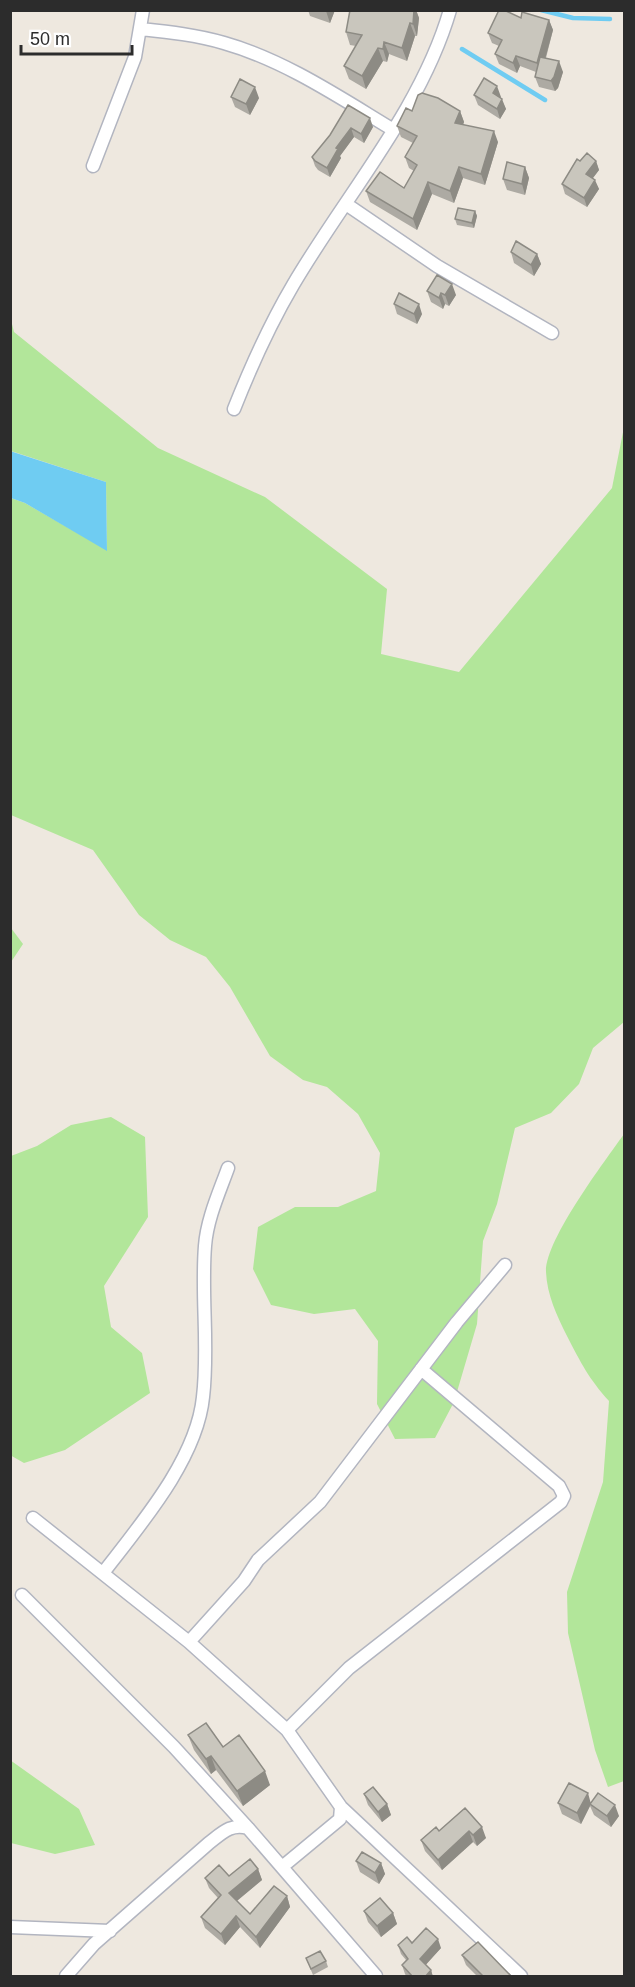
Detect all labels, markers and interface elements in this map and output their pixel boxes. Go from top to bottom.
scale bar [21,18,132,56]
text: 50 m [30,29,70,49]

